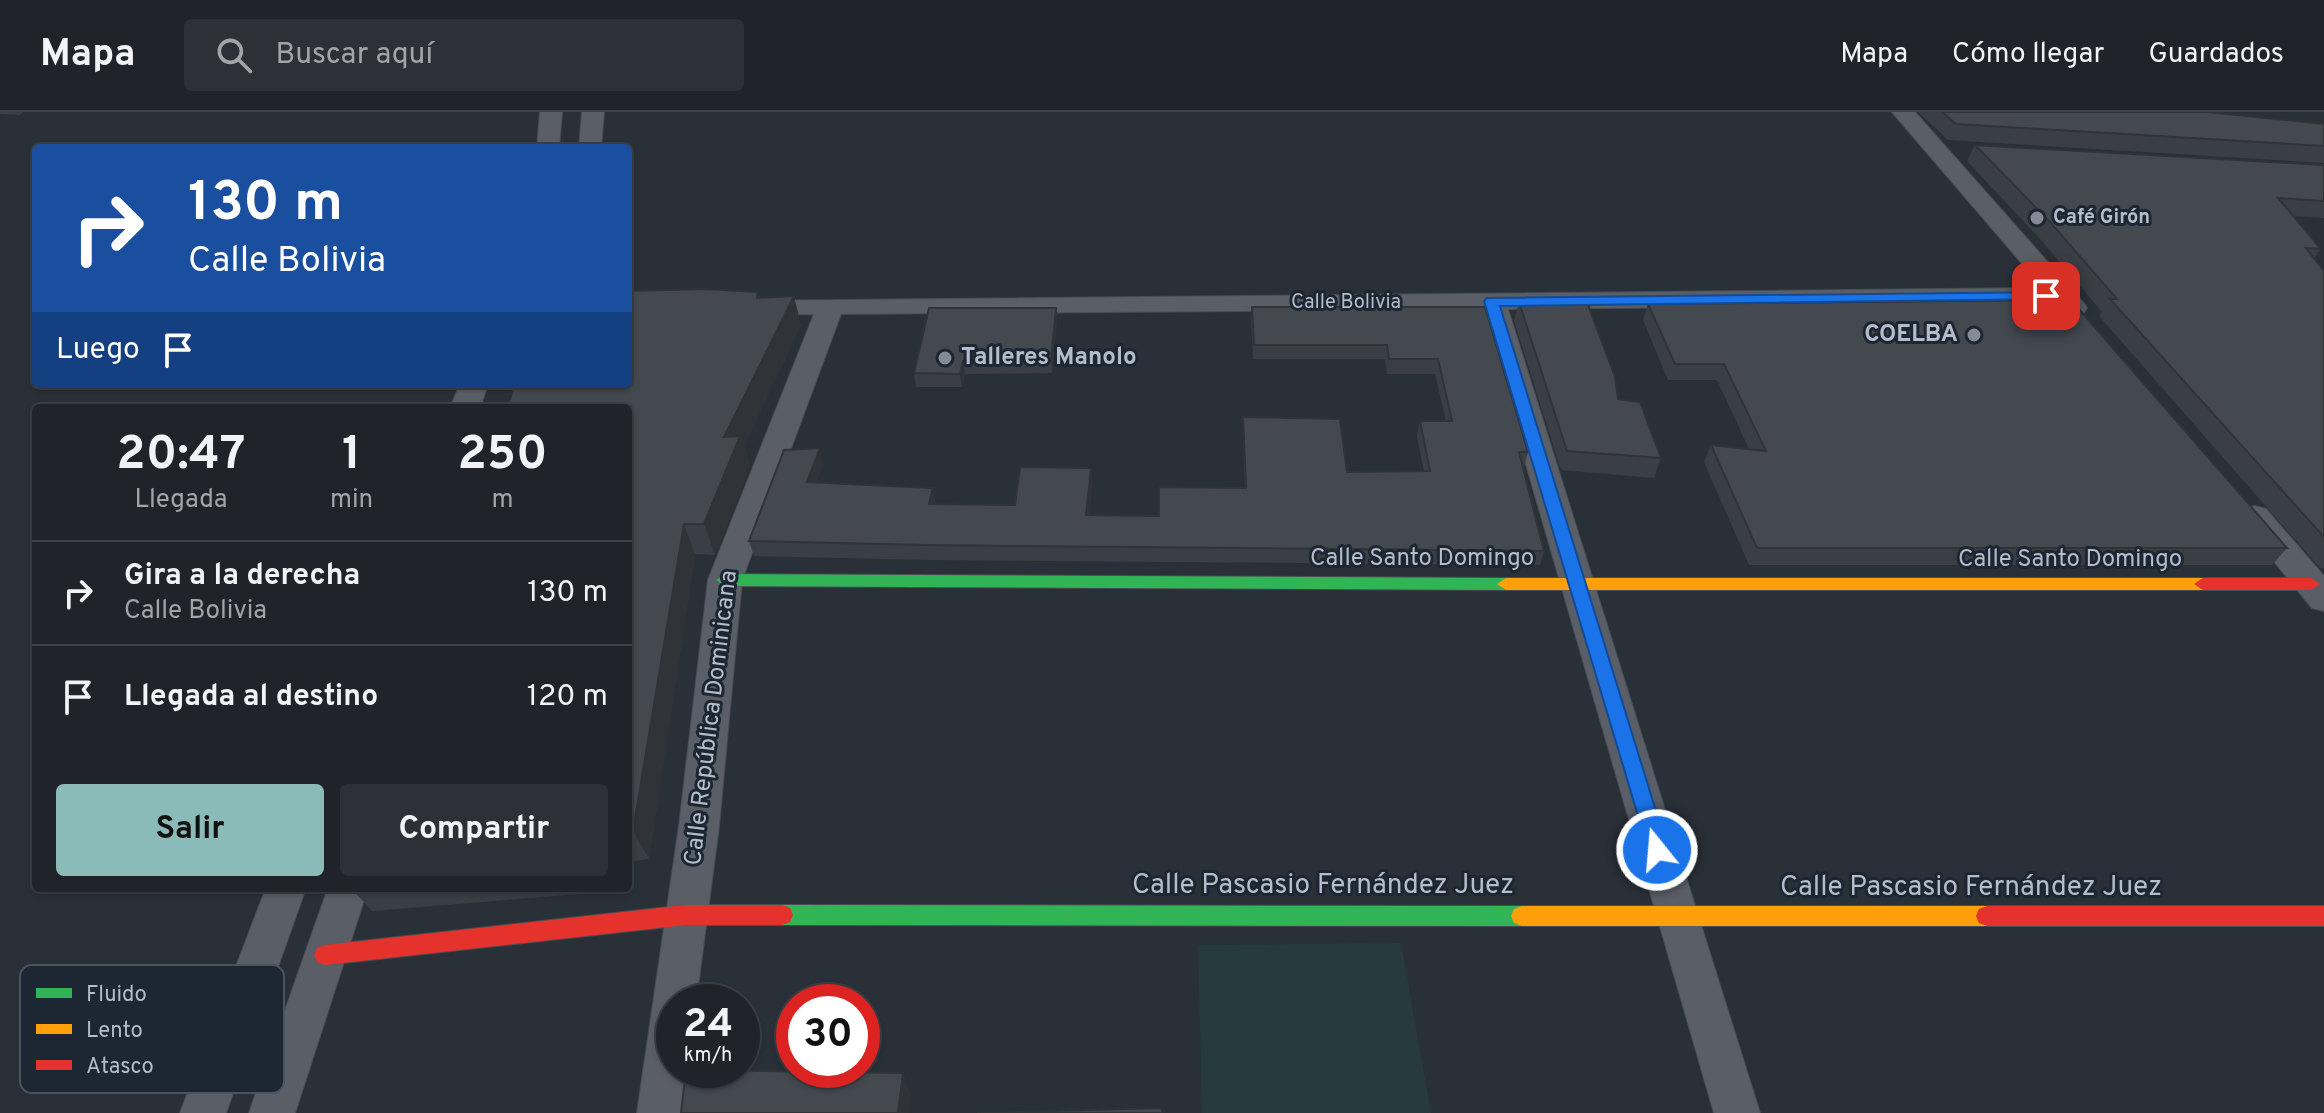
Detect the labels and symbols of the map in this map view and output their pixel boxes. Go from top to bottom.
place label: Café Girón [2053,205,2150,231]
marker: Café Girón [2028,209,2046,227]
pin [2012,262,2080,330]
street label: Calle Bolivia [1291,290,1401,316]
place label: COELBA [1864,320,1958,350]
marker: COELBA [1965,326,1983,344]
place label: Talleres Manolo [961,343,1137,373]
marker: Talleres Manolo [936,349,954,367]
street label: Calle Santo Domingo [1310,544,1534,574]
street label: Calle Santo Domingo [1958,545,2182,575]
street label: Calle República Dominicana [679,569,745,867]
position arrow [1615,808,1699,892]
street label: Calle Pascasio Fernández Juez [1132,868,1514,904]
street label: Calle Pascasio Fernández Juez [1780,870,2162,906]
legend [20,965,284,1093]
text: Fluido [86,982,147,1009]
speed limit sign: 30 [776,984,880,1088]
text: Lento [86,1018,143,1045]
text: Atasco [86,1054,154,1081]

